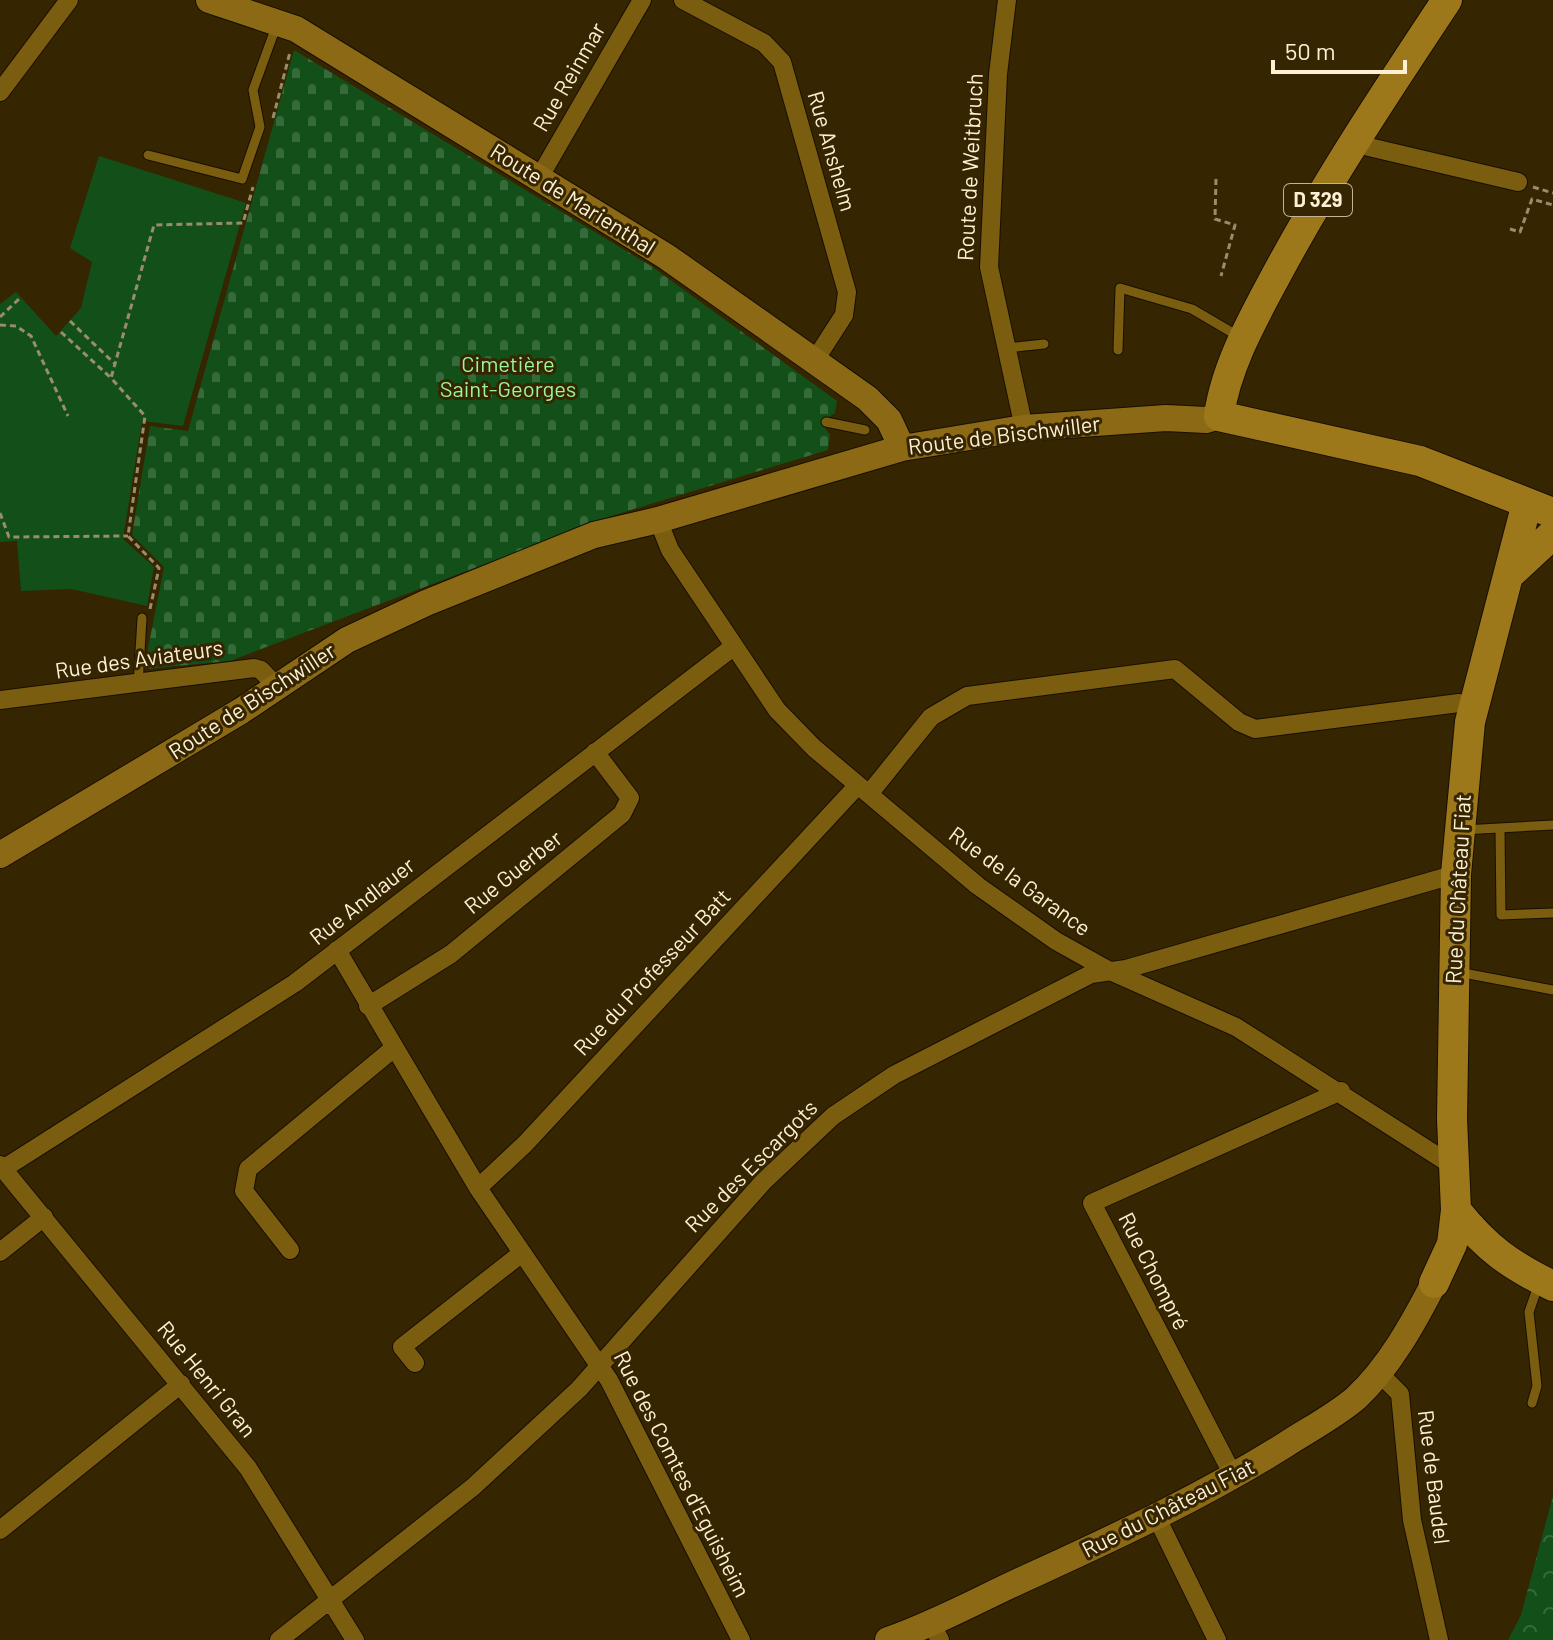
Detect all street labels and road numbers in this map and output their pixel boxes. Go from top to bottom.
street label: Rue Reinmar [527,17,610,136]
street label: Route de Weitbruch [951,72,987,261]
street label: Rue Anshelm [803,88,863,214]
street label: Route de Marienthal [486,137,661,259]
road number: D 329 [1284,184,1352,216]
street label: Route de Bischwiller [906,409,1102,459]
street label: Rue des Aviateurs [53,633,225,683]
street label: Route de Bischwiller [163,637,340,764]
street label: Rue du Château Fiat [1439,793,1475,985]
street label: Rue de la Garance [945,820,1097,940]
street label: Rue Guerber [458,824,566,918]
street label: Rue Andlauer [304,851,419,949]
street label: Rue du Professeur Batt [567,883,735,1060]
street label: Rue des Escargots [679,1094,822,1237]
street label: Rue Chompré [1114,1207,1196,1334]
street label: Rue Henri Gran [153,1315,263,1442]
street label: Rue des Comtes d'Eguisheim [609,1346,756,1601]
street label: Rue de Baudel [1414,1408,1456,1545]
street label: Rue du Château Fiat [1077,1452,1258,1562]

